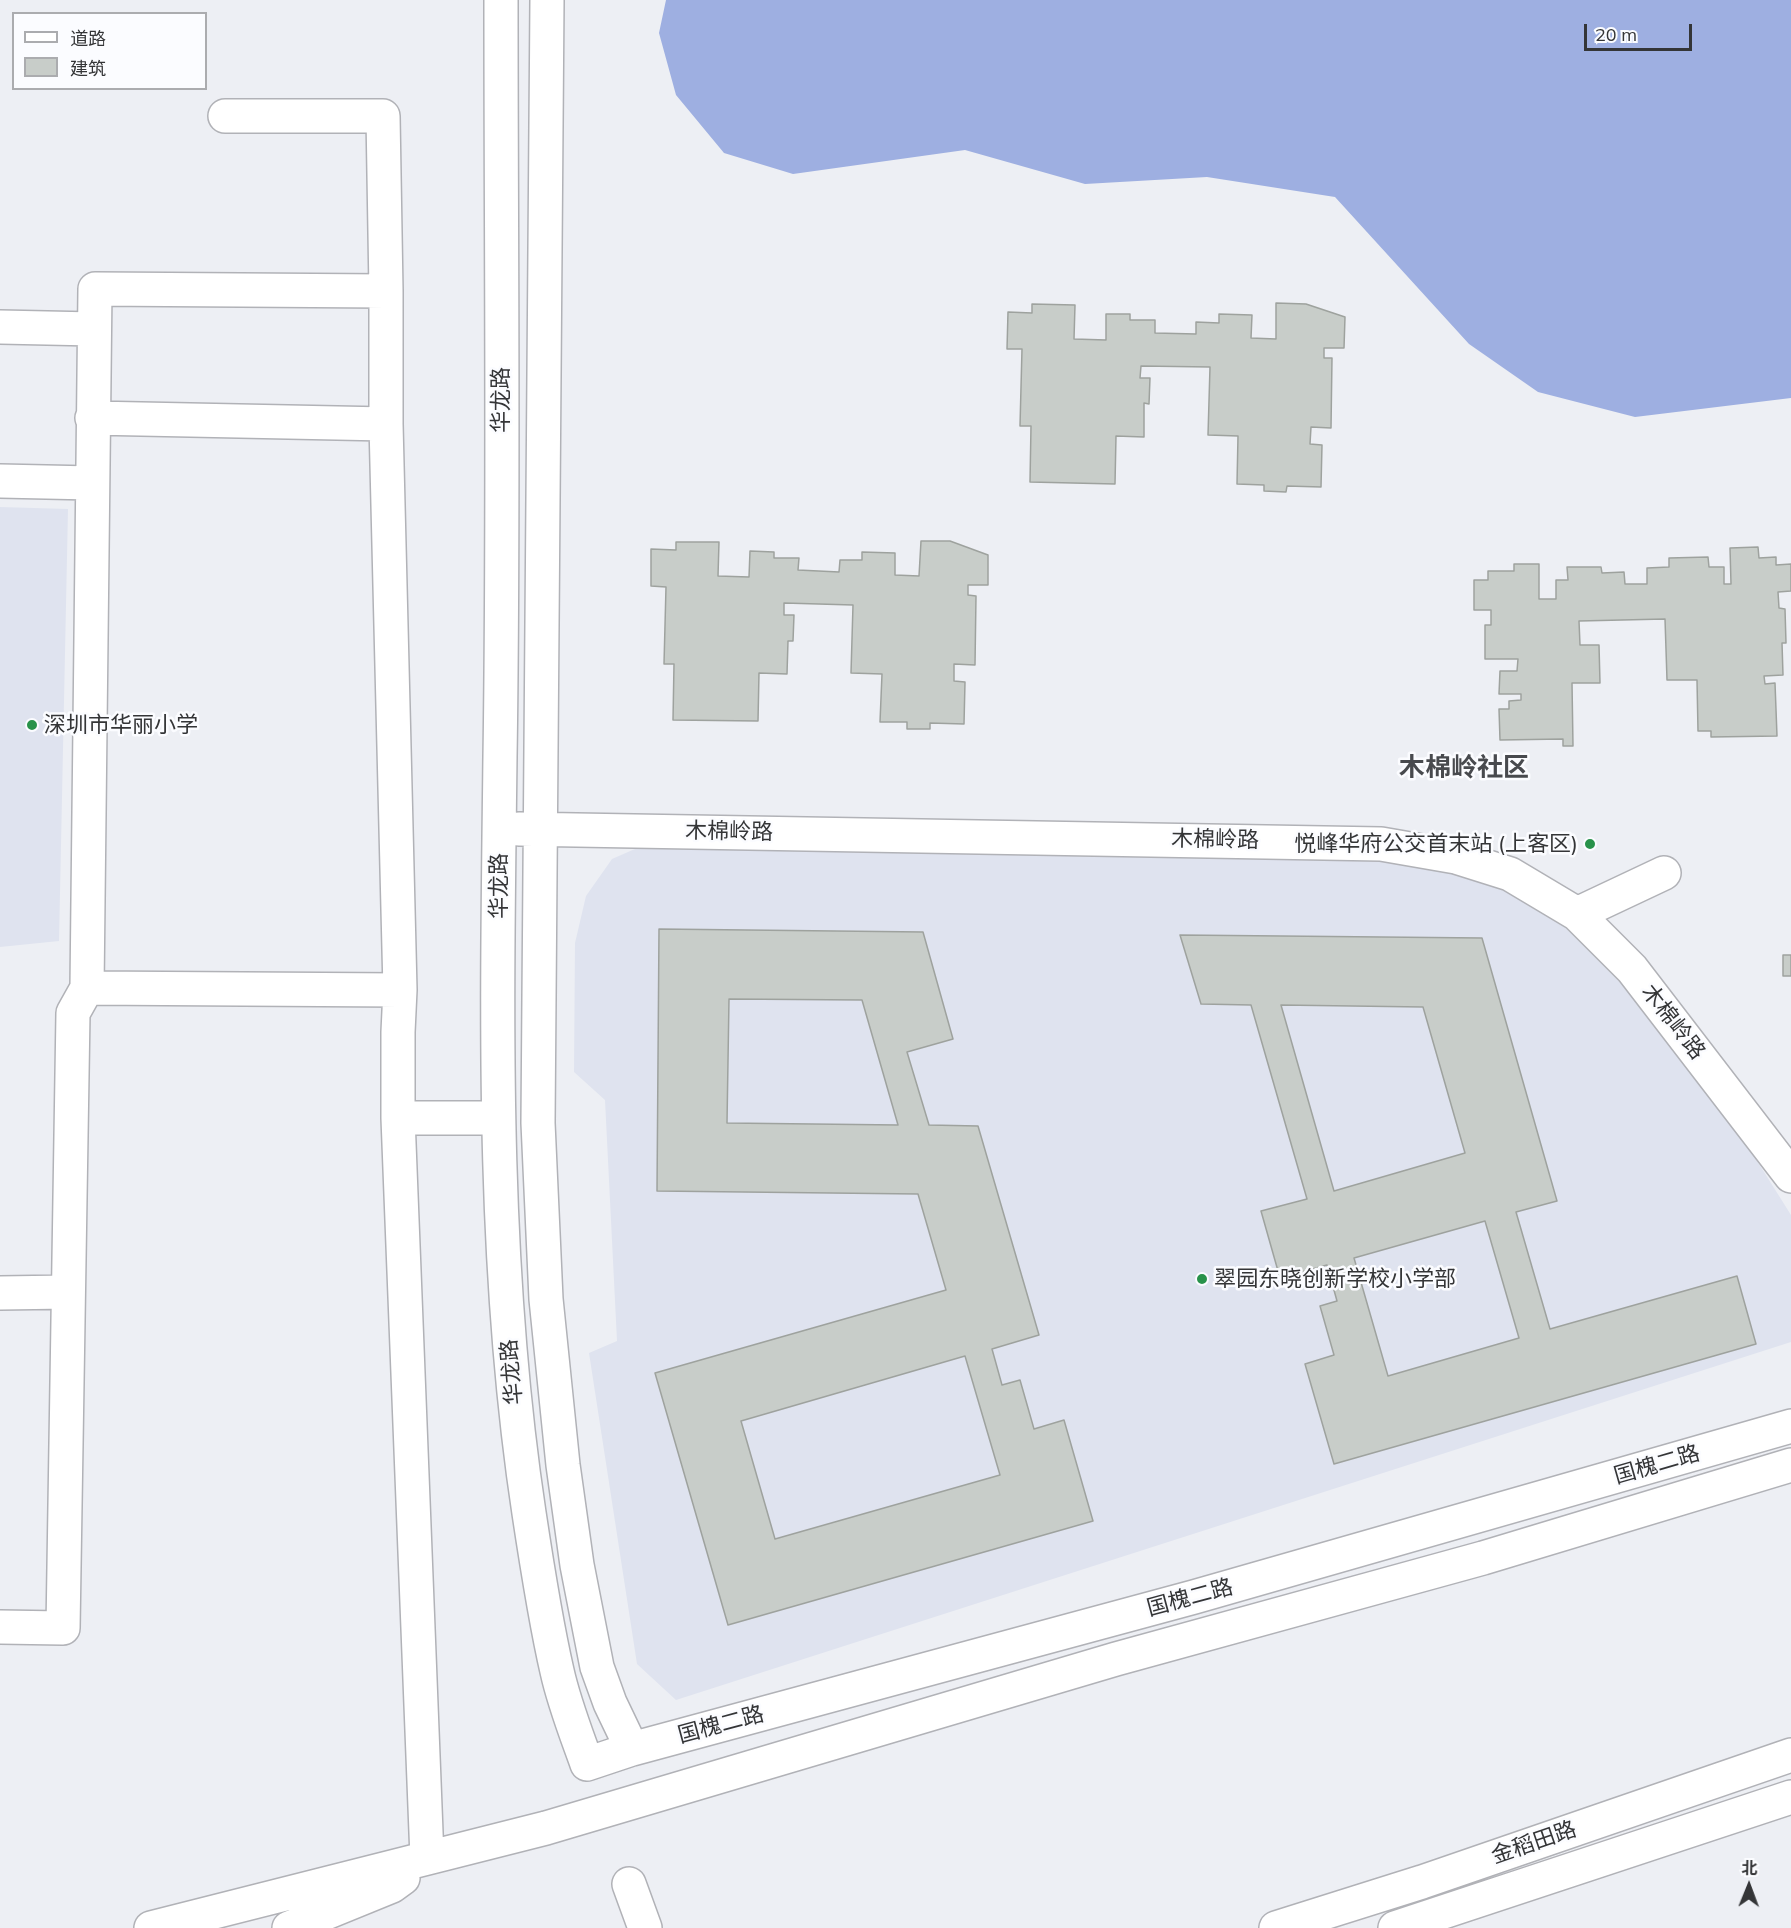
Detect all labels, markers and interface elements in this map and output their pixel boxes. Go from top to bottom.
legend [12,12,207,90]
scale bar [1587,12,1695,50]
text: 20 m [1595,23,1637,46]
text: 道路 [70,27,106,50]
text: 建筑 [70,57,106,80]
street label: 华龙路 [488,367,514,433]
place label: 深圳市华丽小学 [44,712,198,738]
marker: 深圳市华丽小学 [25,718,39,732]
district label: 木棉岭社区 [1399,752,1529,784]
street label: 木棉岭路 [685,818,773,846]
street label: 木棉岭路 [1171,826,1259,854]
place label: 悦峰华府公交首末站 (上客区) [1294,831,1578,857]
marker: 悦峰华府公交首末站 (上客区) [1583,837,1597,851]
street label: 华龙路 [486,853,512,919]
street label: 木棉岭路 [1636,979,1710,1065]
place label: 翠园东晓创新学校小学部 [1214,1266,1456,1292]
marker: 翠园东晓创新学校小学部 [1195,1272,1209,1286]
street label: 华龙路 [496,1338,528,1406]
street label: 国槐二路 [1611,1440,1703,1490]
street label: 国槐二路 [1144,1574,1236,1622]
street label: 国槐二路 [675,1701,767,1749]
street label: 金稻田路 [1488,1816,1580,1870]
north arrow [1719,1856,1779,1916]
text: 北 [1741,1858,1757,1878]

